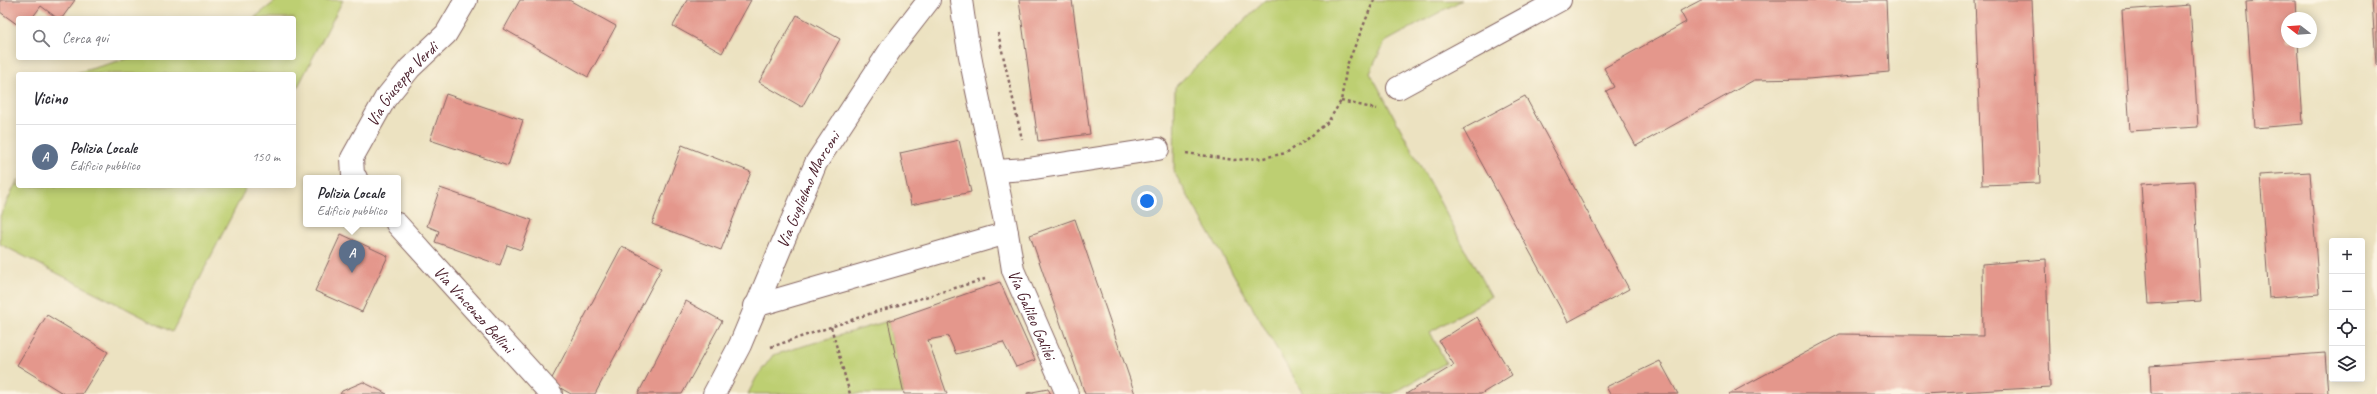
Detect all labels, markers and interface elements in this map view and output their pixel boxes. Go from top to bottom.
north arrow [2281,12,2317,48]
search box [16,16,296,60]
icon: search [30,27,52,49]
text: Cerca qui [62,29,108,48]
street label: Via Giuseppe Verdi [362,36,444,130]
text: Vicino [32,88,67,109]
street label: Via Guglielmo Marconi [772,125,846,251]
text: Polizia Locale [70,139,137,158]
text: A [42,149,48,165]
text: 150 m [252,149,280,165]
text: Edificio pubblico [70,158,140,174]
popup [303,175,401,227]
text: Polizia Locale [317,184,384,203]
your location [1137,191,1157,211]
text: Edificio pubblico [317,203,387,219]
map controls [2329,238,2365,382]
button: + [2329,238,2365,274]
pin: A [339,240,365,273]
street label: Via Vincenzo Bellini [429,262,520,359]
street label: Via Galileo Galilei [1003,267,1061,365]
button: − [2329,274,2365,310]
button: locate [2329,310,2365,346]
button: layers [2329,346,2365,382]

